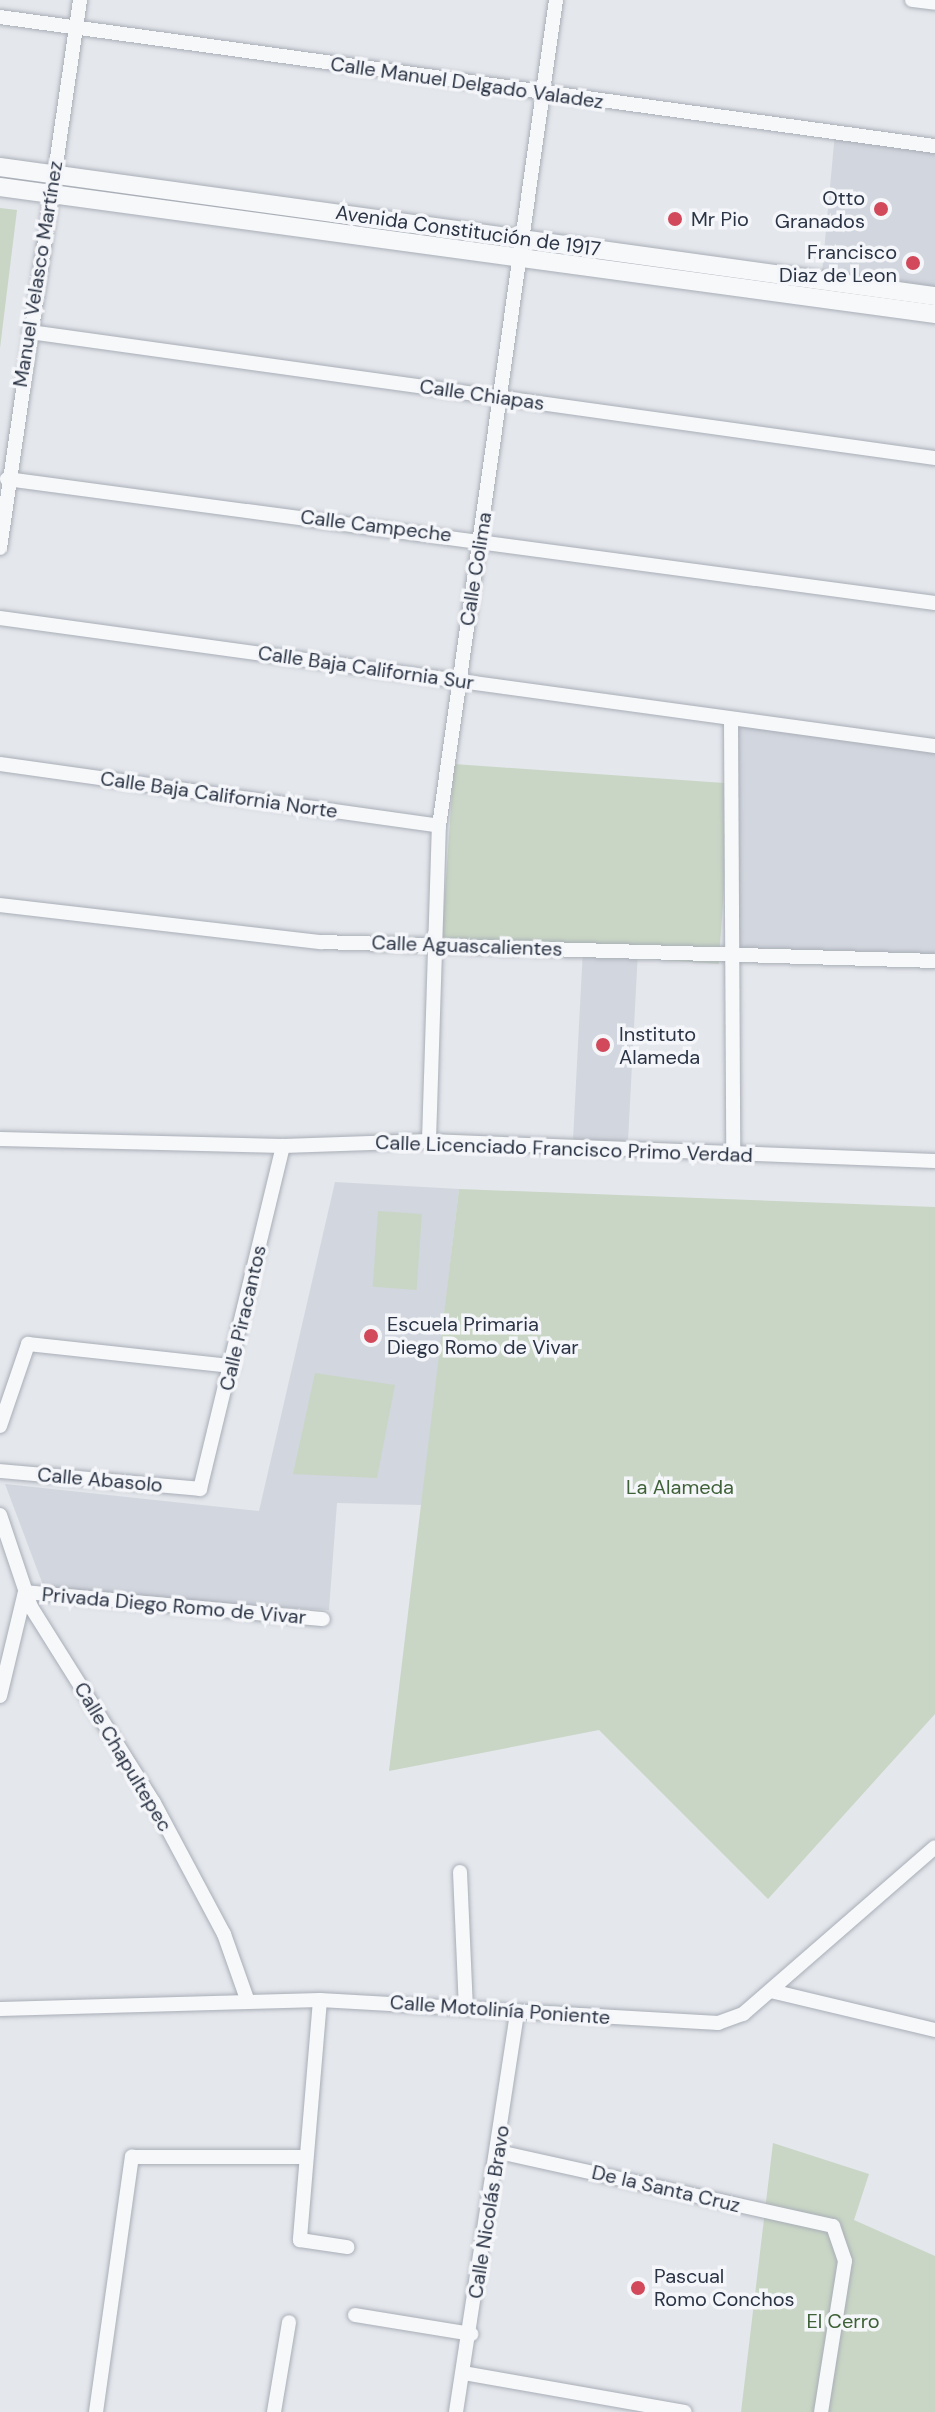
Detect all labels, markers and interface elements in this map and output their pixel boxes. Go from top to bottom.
street label: Calle Manuel Delgado Valadez [329,52,605,114]
street label: Manuel Velasco Martínez [8,159,68,389]
place label: Otto Granados [775,186,865,233]
marker: Otto Granados [872,200,890,218]
street label: Avenida Constitución de 1917 [334,201,602,261]
place label: Mr Pio [691,207,749,231]
marker: Mr Pio [666,210,684,228]
place label: Francisco Diaz de Leon [779,240,897,287]
marker: Francisco Diaz de Leon [904,254,922,272]
street label: Calle Chiapas [418,374,546,416]
street label: Calle Campeche [299,505,453,547]
street label: Calle Colima [455,510,497,628]
street label: Calle Baja California Sur [256,641,476,695]
street label: Calle Baja California Norte [99,766,339,824]
street label: Calle Aguascalientes [371,931,563,961]
place label: Instituto Alameda [619,1022,700,1069]
marker: Instituto Alameda [594,1036,612,1054]
street label: Calle Licenciado Francisco Primo Verdad [375,1130,753,1168]
street label: Calle Piracantos [215,1243,271,1393]
place label: Escuela Primaria Diego Romo de Vivar [387,1312,579,1359]
marker: Escuela Primaria Diego Romo de Vivar [362,1327,380,1345]
street label: Calle Abasolo [36,1463,164,1497]
park label: La Alameda [626,1475,734,1499]
street label: Privada Diego Romo de Vivar [41,1582,307,1630]
street label: Calle Chapultepec [69,1678,177,1836]
street label: Calle Motolinía Poniente [389,1990,611,2030]
street label: Calle Nicolás Bravo [463,2124,515,2300]
street label: De la Santa Cruz [590,2160,742,2218]
place label: Pascual Romo Conchos [654,2264,795,2311]
marker: Pascual Romo Conchos [629,2279,647,2297]
park label: El Cerro [806,2309,880,2333]

